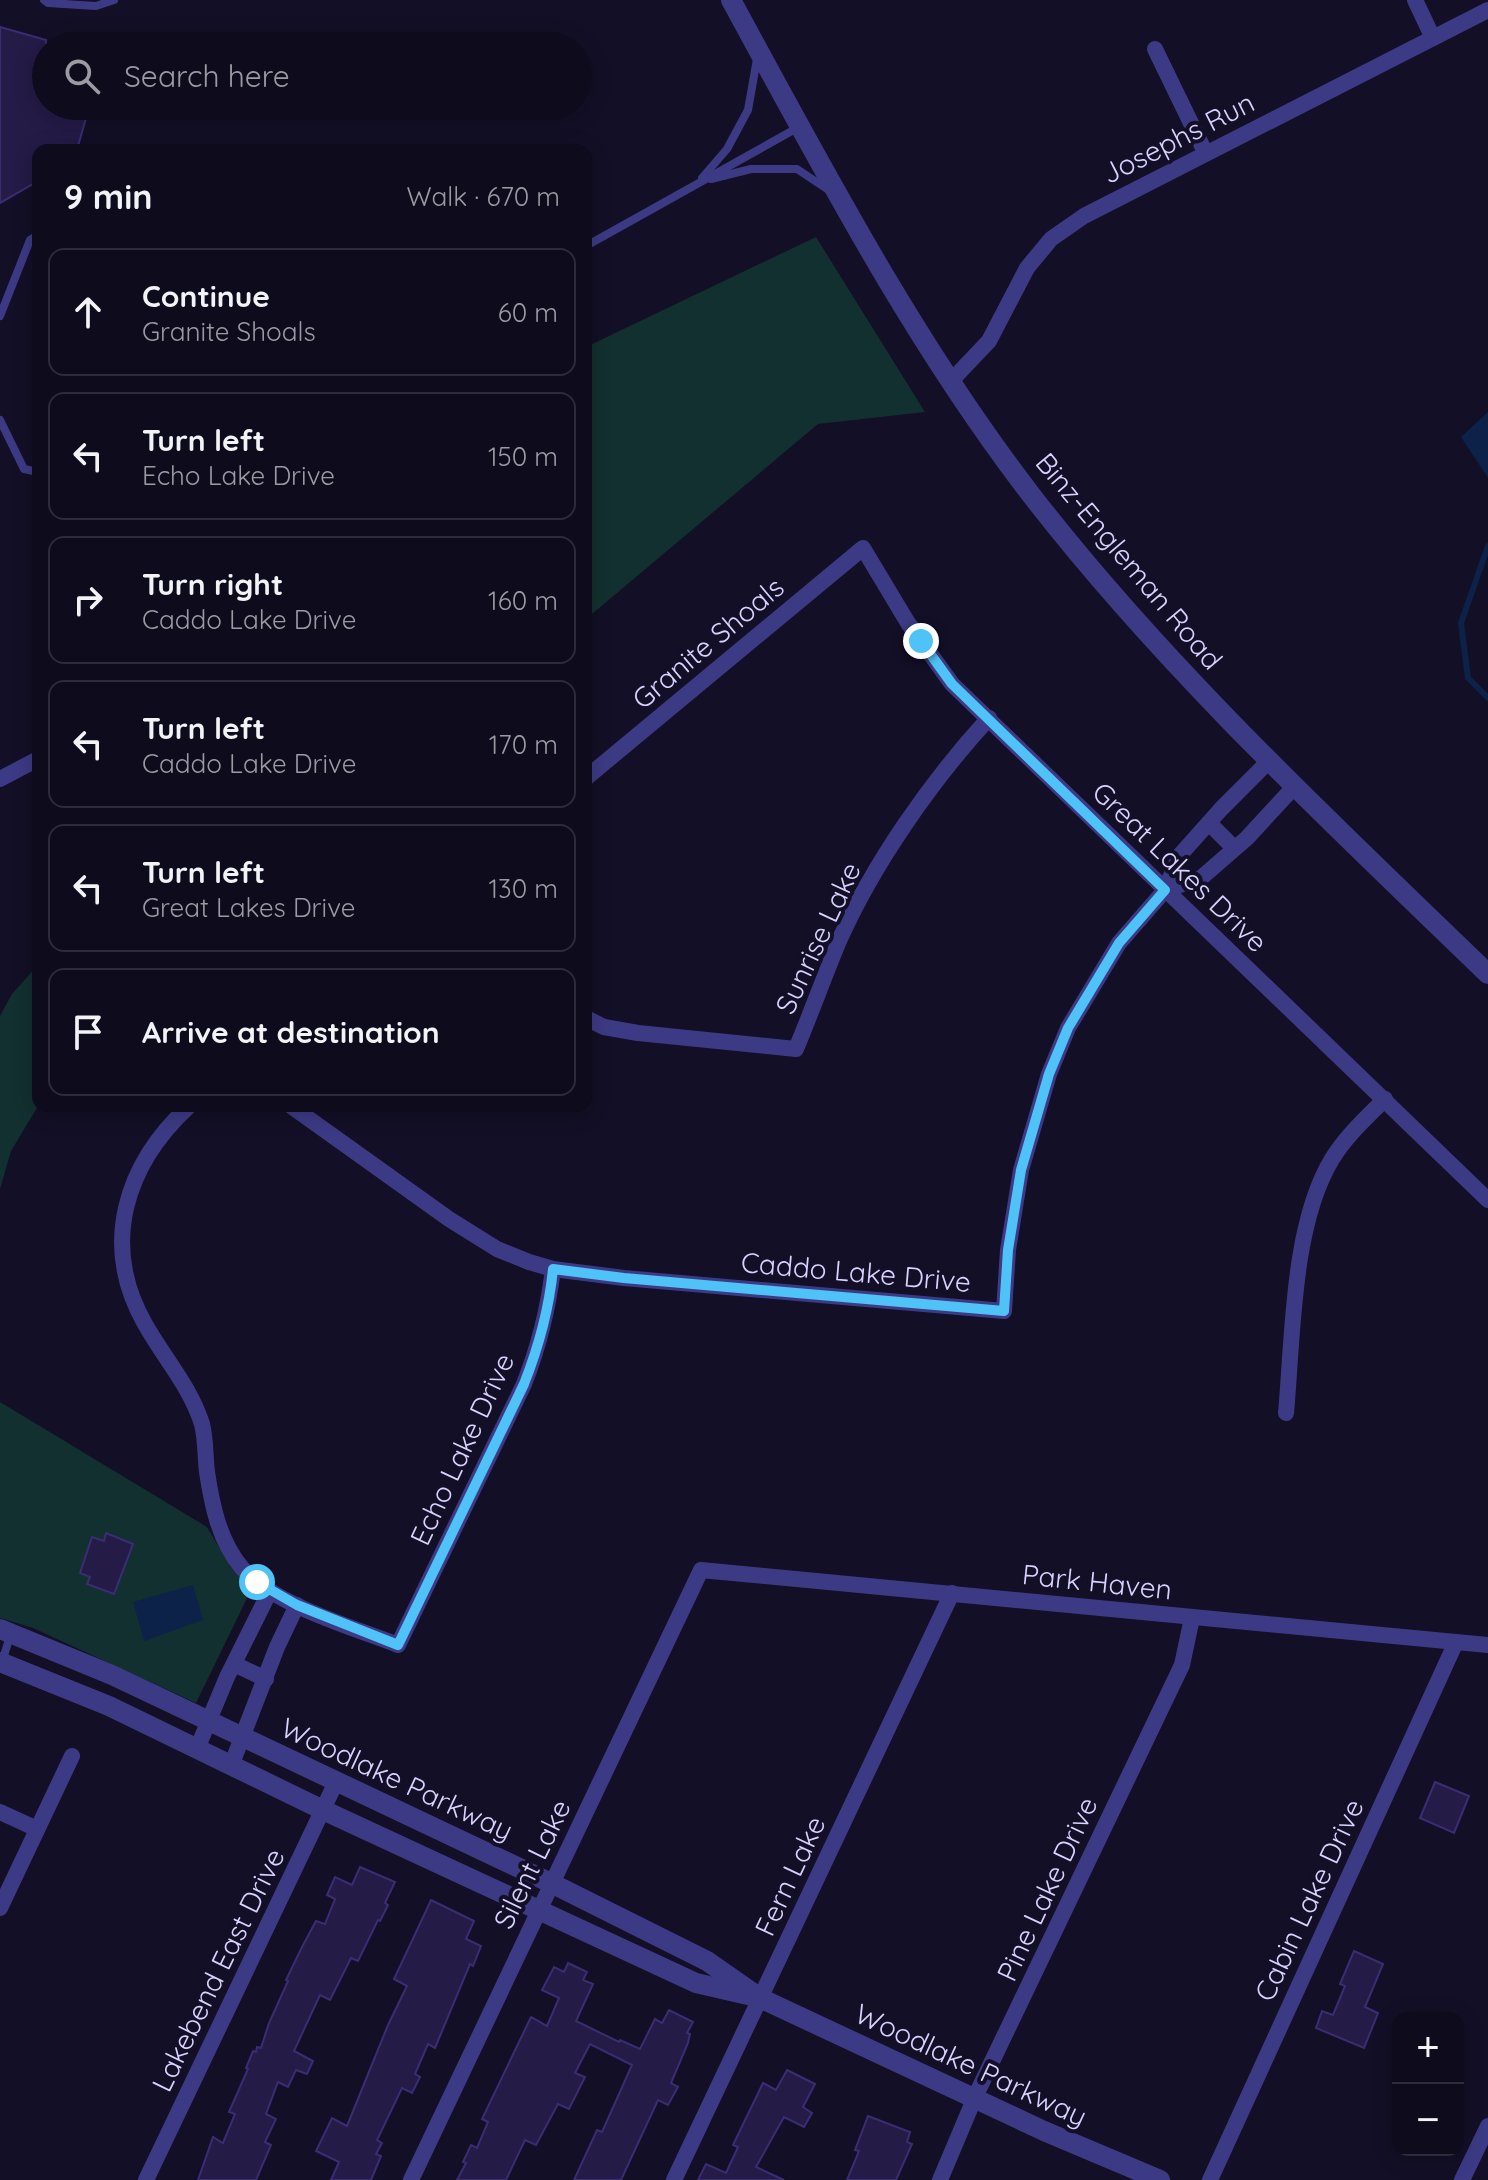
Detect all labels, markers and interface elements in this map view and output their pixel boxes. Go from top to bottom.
search box [32,32,592,120]
icon: search [60,54,104,98]
text: Search here [124,57,290,95]
street label: Josephs Run [1096,84,1260,191]
text: 9 min [64,175,152,218]
text: Walk · 670 m [407,180,560,213]
text: Continue [142,277,270,315]
icon: ahead [66,290,110,334]
text: 60 m [498,296,558,329]
text: Granite Shoals [142,315,316,348]
text: Turn left [142,421,265,459]
icon: left [66,434,110,478]
text: 150 m [488,440,558,473]
street label: Binz-Engleman Road [1029,445,1230,676]
text: Echo Lake Drive [142,459,335,492]
text: Turn right [142,565,283,603]
street label: Granite Shoals [625,569,791,716]
icon: right [66,578,110,622]
text: 160 m [488,584,558,617]
text: Caddo Lake Drive [142,603,356,636]
route end [903,623,939,659]
text: Turn left [142,709,265,747]
icon: left [66,722,110,766]
text: 170 m [489,728,558,761]
text: Caddo Lake Drive [142,747,356,780]
street label: Great Lakes Drive [1086,774,1275,959]
text: Turn left [142,853,265,891]
street label: Sunrise Lake [767,856,868,1019]
icon: left [66,866,110,910]
text: 130 m [488,872,558,905]
text: Great Lakes Drive [142,891,355,924]
icon: arrive [66,1010,110,1054]
text: Arrive at destination [142,1013,440,1051]
street label: Caddo Lake Drive [740,1244,973,1299]
street label: Echo Lake Drive [402,1347,521,1550]
street label: Park Haven [1020,1556,1174,1607]
route start [239,1564,275,1600]
street label: Woodlake Parkway [276,1709,519,1848]
street label: Pine Lake Drive [989,1791,1105,1987]
street label: Cabin Lake Drive [1246,1793,1371,2006]
street label: Silent Lake [485,1794,578,1934]
street label: Fern Lake [747,1810,832,1941]
street label: Lakebend East Drive [143,1842,292,2097]
street label: Woodlake Parkway [850,1995,1093,2134]
map controls [1392,2012,1464,2156]
button: + [1392,2012,1464,2084]
button: − [1392,2084,1464,2156]

